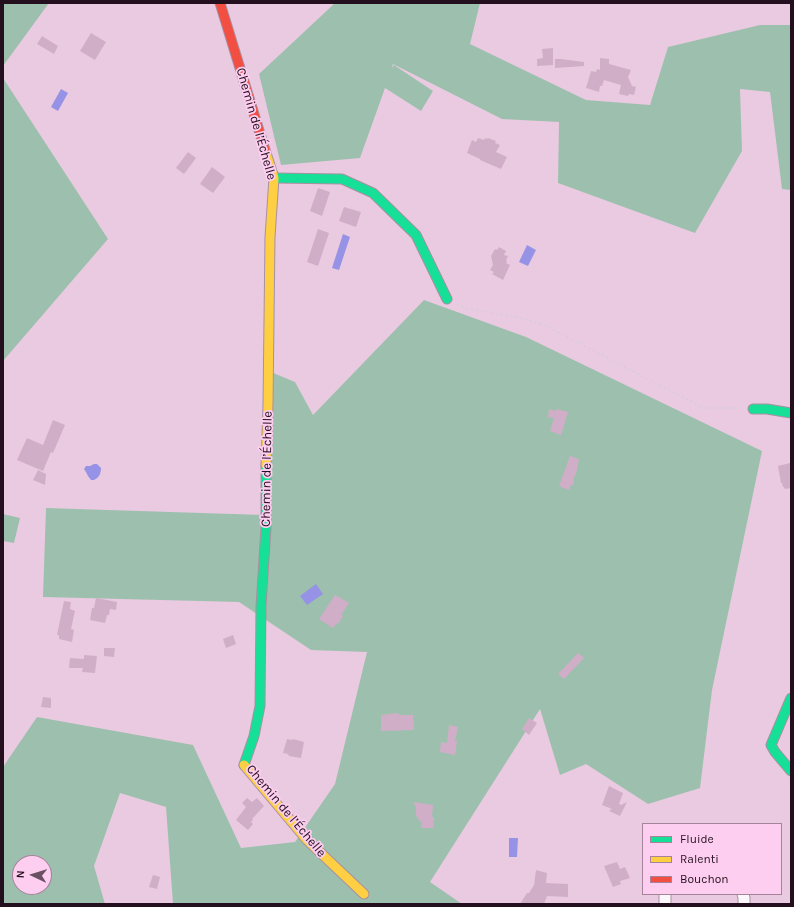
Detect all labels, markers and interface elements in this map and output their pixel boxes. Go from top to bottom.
street label: Chemin de l’Échelle [233,66,279,182]
street label: Chemin de l’Échelle [258,411,276,527]
street label: Chemin de l’Échelle [243,762,329,860]
legend [642,823,782,895]
text: Fluide [680,832,714,846]
text: Ralenti [680,852,719,866]
north arrow [12,855,52,895]
text: N [14,870,27,879]
text: Bouchon [680,872,729,886]

